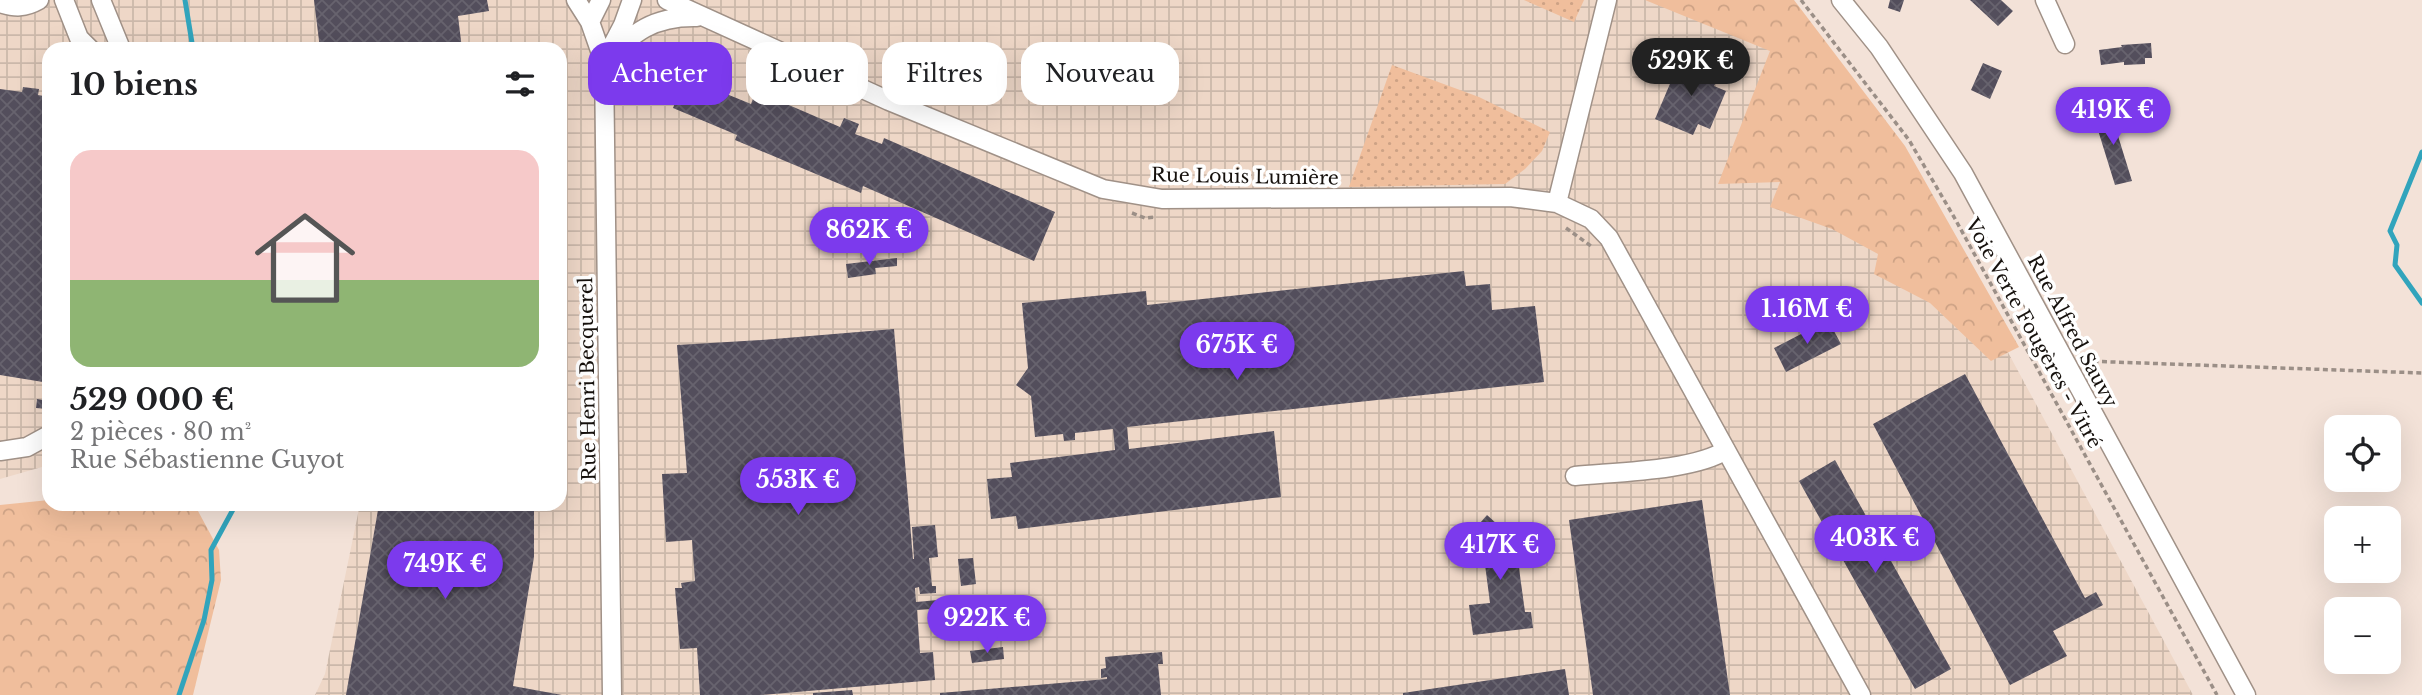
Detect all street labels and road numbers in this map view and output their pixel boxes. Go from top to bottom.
street label: Rue Louis Lumière [1151,163,1339,190]
street label: Voie Verte Fougères - Vitré [1960,213,2106,452]
street label: Rue Alfred Sauvy [2023,251,2122,411]
street label: Rue Henri Becquerel [574,277,601,481]

